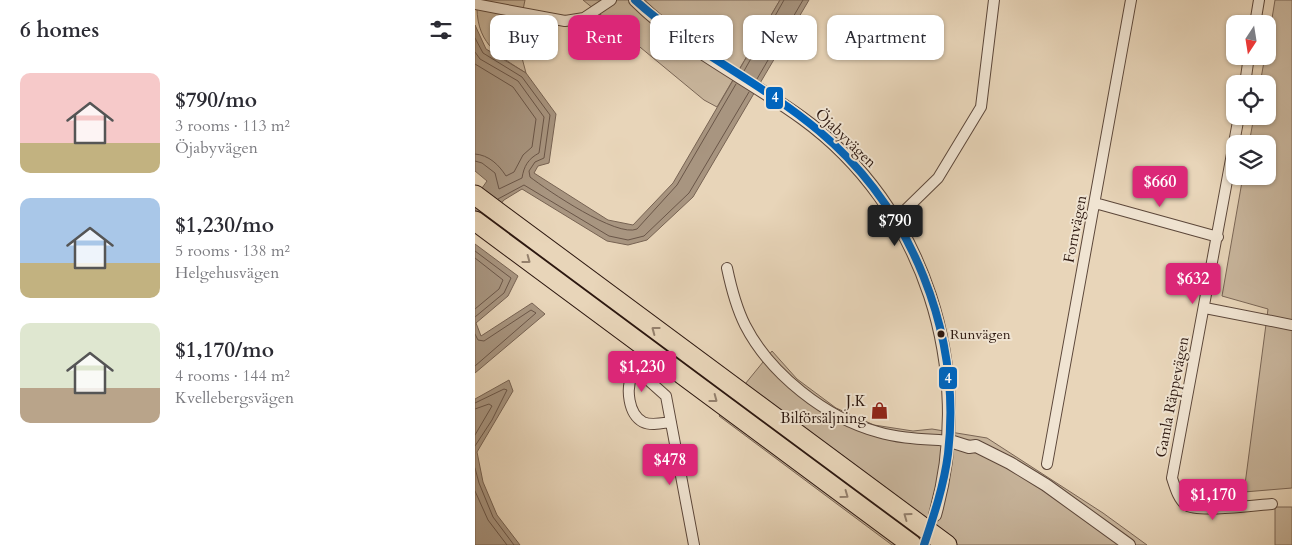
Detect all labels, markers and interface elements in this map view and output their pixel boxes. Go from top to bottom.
chip: Buy [490,15,558,60]
chip: Rent [568,15,640,60]
chip: Filters [650,15,733,60]
chip: New [743,15,817,60]
chip: Apartment [827,15,944,60]
north arrow [1226,15,1276,65]
map controls [1226,15,1276,185]
text: 6 homes [20,16,99,45]
icon: filters [427,16,455,44]
button: locate [1226,75,1276,125]
text: $790/mo [175,86,257,115]
line badge: 4 [765,86,784,110]
text: 4 [771,88,779,107]
icon: home [60,93,120,153]
street label: Öjabyvägen [811,104,881,172]
text: 3 rooms · 113 m² [175,115,290,137]
button: layers [1226,135,1276,185]
text: Öjabyvägen [175,137,258,159]
pin: $660 [1130,166,1190,208]
text: $660 [1144,171,1176,193]
street label: Fornvägen [1059,193,1091,265]
pin: $790 [865,204,925,247]
text: $790 [879,210,911,232]
text: $1,230/mo [175,211,274,240]
icon: home [60,218,120,278]
text: 5 rooms · 138 m² [175,240,290,262]
one-way arrow [521,254,531,263]
text: Helgehusvägen [175,262,279,284]
pin: $632 [1163,262,1223,305]
text: $632 [1177,268,1209,290]
place label: Runvägen [950,325,1011,344]
one-way arrow [652,328,661,336]
marker: Runvägen [936,329,946,339]
street label: Gamla Räppevägen [1150,334,1194,459]
text: $1,170/mo [175,336,274,365]
icon: home [60,343,120,403]
pin: $1,230 [601,350,683,393]
text: $1,230 [619,356,665,378]
text: 4 rooms · 144 m² [175,365,290,387]
line badge: 4 [938,366,958,390]
text: 4 [944,369,952,388]
text: Kvellebergsvägen [175,387,294,409]
place label: J.K Bilförsäljning [780,391,867,428]
one-way arrow [708,393,718,402]
shop icon: J.K Bilförsäljning [870,400,890,420]
pin: $478 [640,444,700,486]
text: $478 [654,449,686,471]
pin: $1,170 [1172,478,1254,521]
text: $1,170 [1190,484,1236,506]
one-way arrow [839,489,848,499]
one-way arrow [903,513,913,522]

